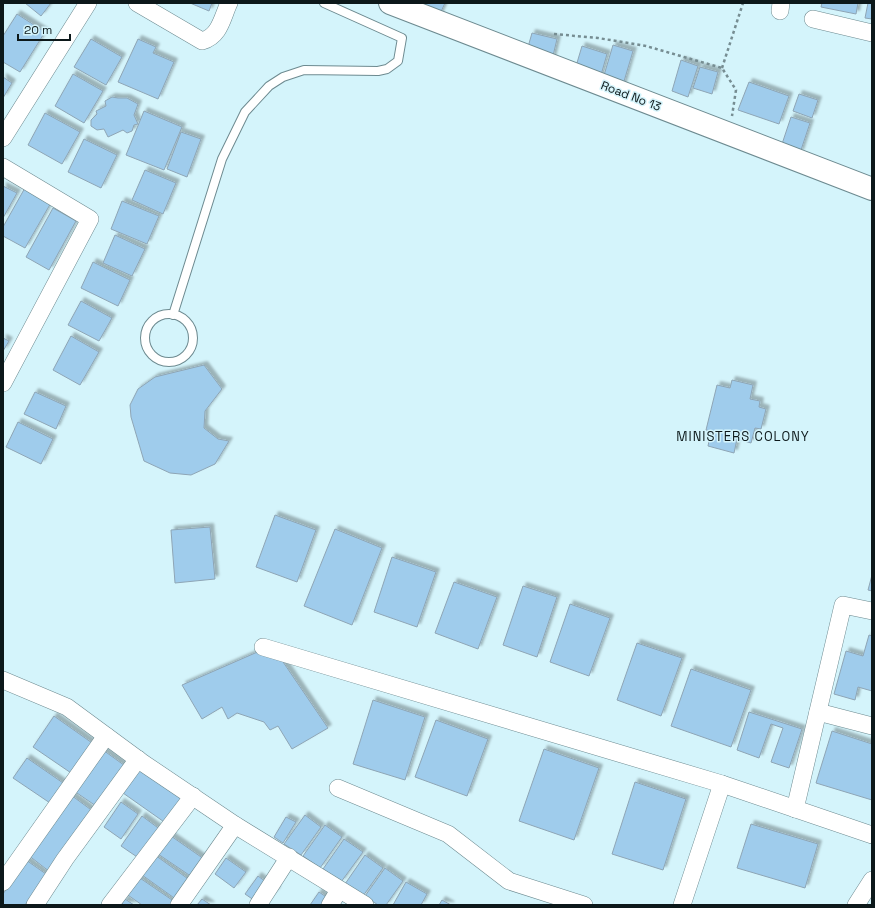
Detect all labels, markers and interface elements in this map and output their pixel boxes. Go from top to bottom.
scale bar [18,16,70,42]
text: 20 m [24,22,52,38]
street label: Road No 13 [599,77,663,115]
district label: MINISTERS COLONY [676,428,810,445]

